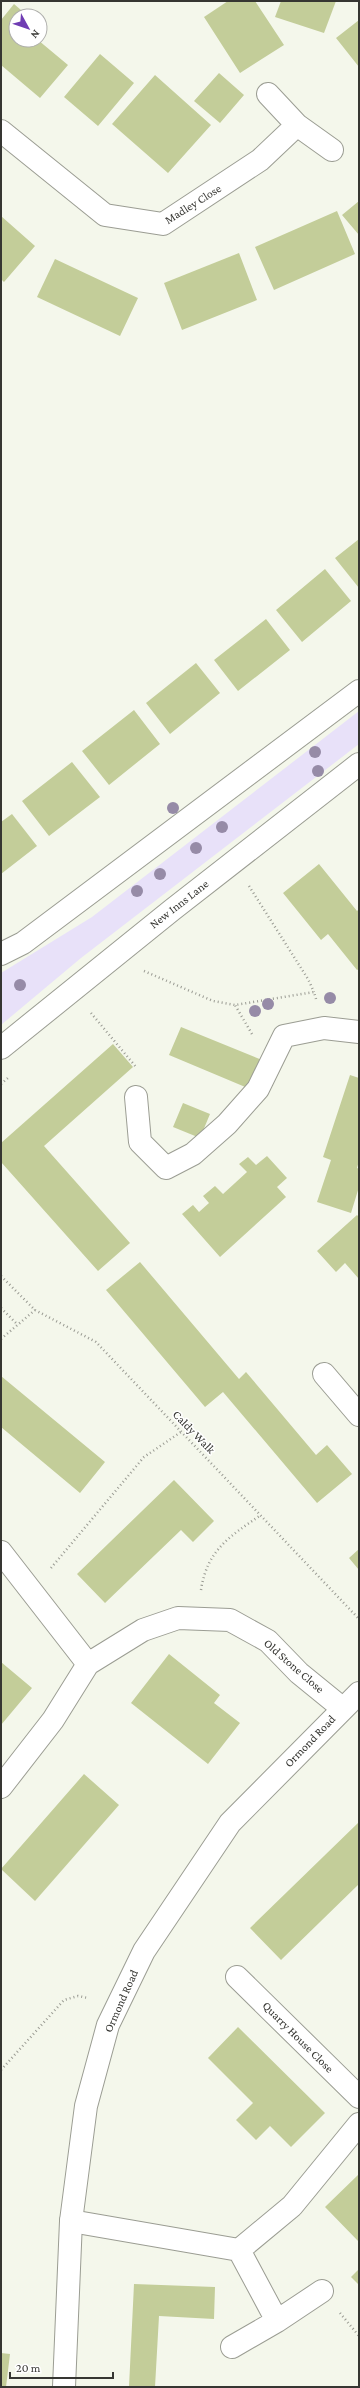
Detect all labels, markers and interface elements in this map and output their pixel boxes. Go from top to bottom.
north arrow [8,8,48,48]
text: N [28,28,43,42]
street label: Madley Close [162,181,224,227]
street label: New Inns Lane [147,877,211,931]
street label: Caldy Walk [170,1407,218,1457]
street label: Old Stone Close [261,1636,327,1696]
street label: Ormond Road [282,1711,339,1770]
street label: Ormond Road [101,1967,141,2035]
street label: Quarry House Close [260,1999,336,2075]
scale bar [10,2354,113,2380]
text: 20 m [16,2361,41,2375]

